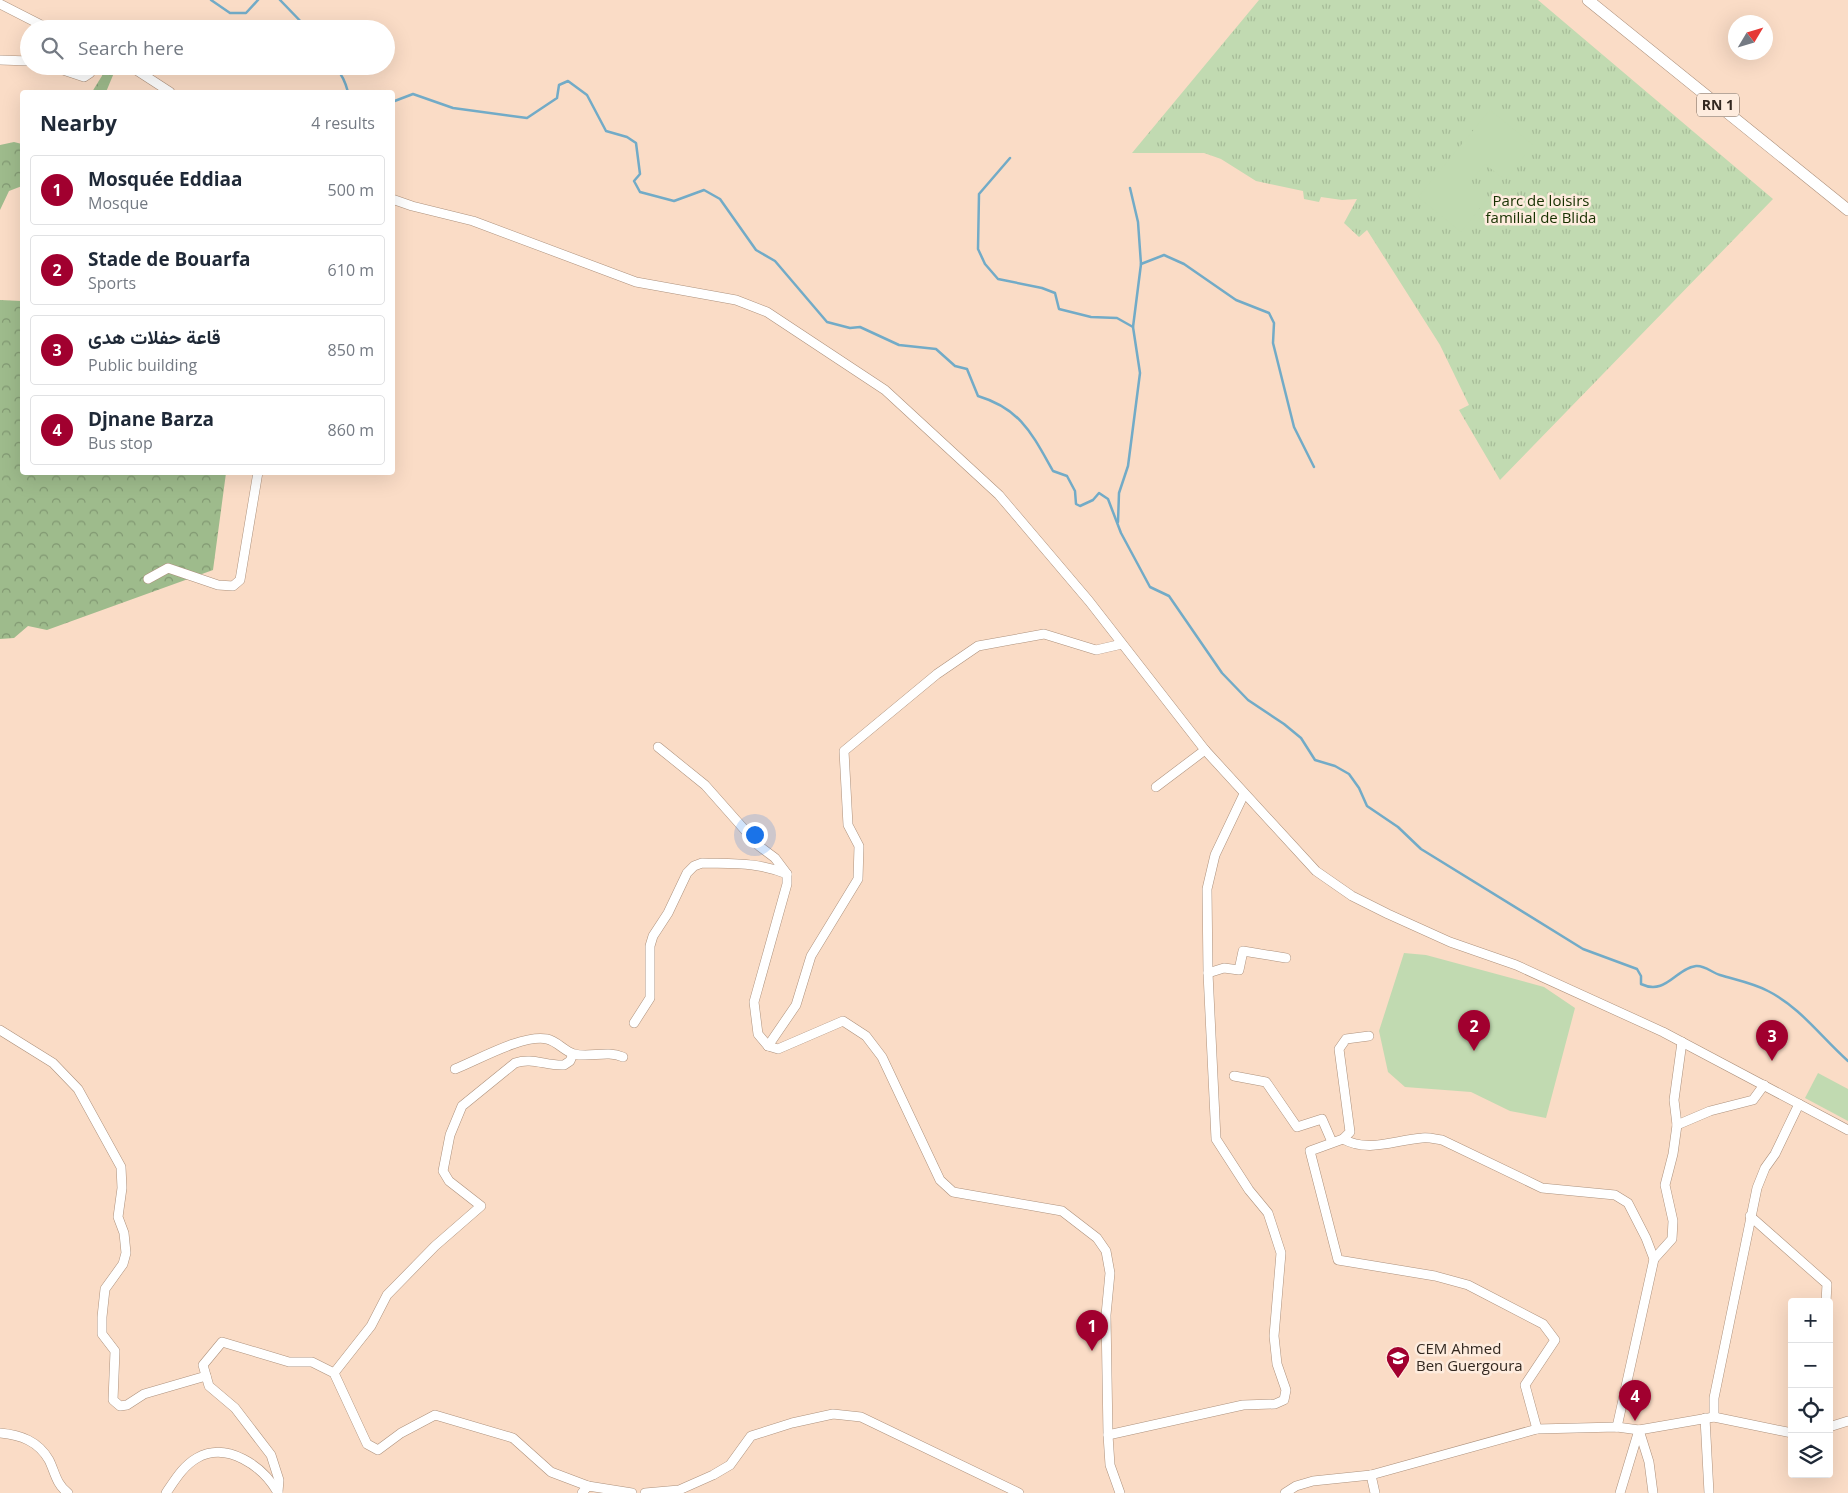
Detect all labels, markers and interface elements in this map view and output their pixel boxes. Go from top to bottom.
north arrow [1728,15,1773,60]
search box [20,20,395,75]
icon: search [38,34,66,62]
text: Search here [78,35,184,61]
road number: RN 1 [1697,94,1739,116]
text: Nearby [40,109,117,137]
text: 4 results [311,112,375,134]
text: Mosquée Eddiaa [88,166,242,192]
text: 1 [52,179,62,201]
text: 500 m [328,179,374,201]
park label: Parc de loisirs familial de Blida [1486,190,1596,227]
text: Mosque [88,192,148,214]
text: Stade de Bouarfa [88,246,251,272]
text: 2 [52,259,62,281]
text: 610 m [328,259,374,281]
text: Sports [88,272,136,294]
text: قاعة حفلات هدى [88,324,221,350]
text: 3 [52,339,62,361]
text: 850 m [328,339,374,361]
text: Public building [88,354,197,376]
text: Djnane Barza [88,406,214,432]
text: 4 [52,419,62,441]
text: 860 m [328,419,374,441]
text: Bus stop [88,432,153,454]
your location [742,822,768,848]
pin: 2 [1458,1010,1490,1051]
pin: 3 [1756,1020,1788,1061]
map controls [1788,1298,1833,1478]
button: + [1788,1298,1833,1343]
pin: 1 [1076,1310,1108,1351]
place label: CEM Ahmed Ben Guergoura [1416,1338,1523,1375]
button: − [1788,1343,1833,1388]
school or university icon: CEM Ahmed Ben Guergoura [1385,1345,1411,1379]
pin: 4 [1619,1380,1651,1421]
button: locate [1788,1388,1833,1433]
button: layers [1788,1433,1833,1478]

